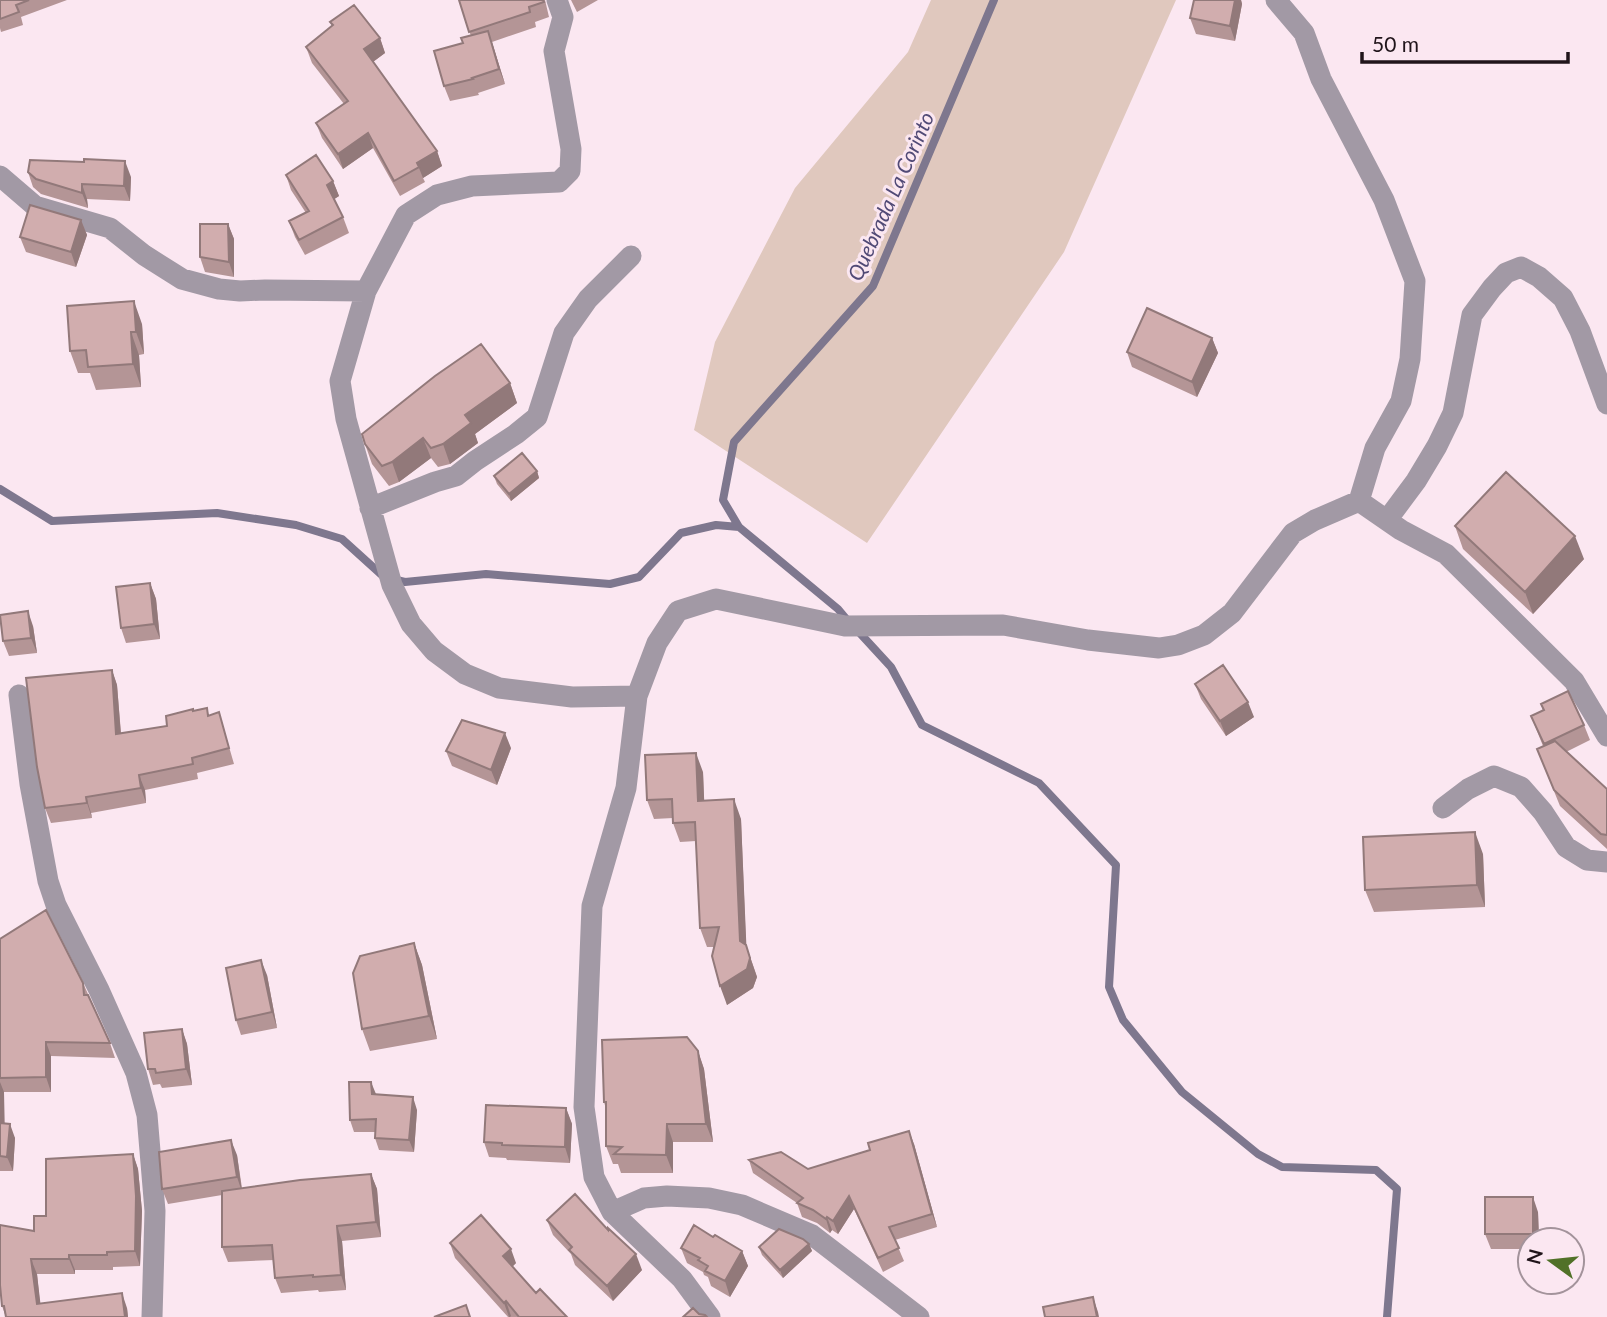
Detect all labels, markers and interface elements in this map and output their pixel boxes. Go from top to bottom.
scale bar [1362,21,1568,65]
text: 50 m [1372,31,1419,56]
water label: Quebrada La Corinto [842,108,938,284]
north arrow [1516,1226,1586,1296]
text: N [1521,1246,1547,1267]

